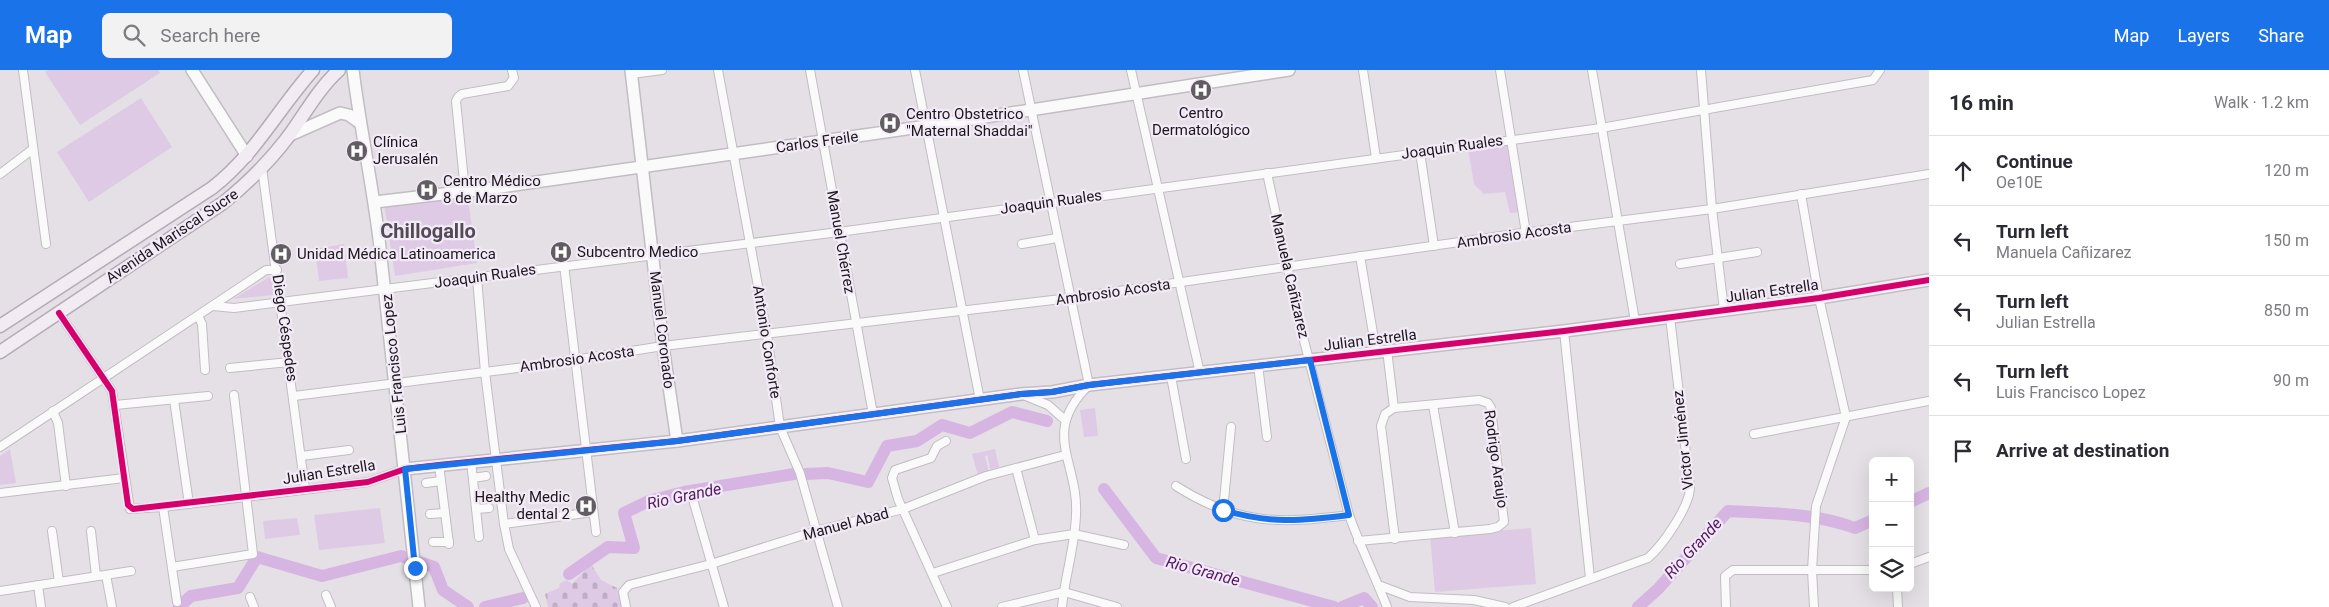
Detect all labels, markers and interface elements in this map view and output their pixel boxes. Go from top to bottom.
search box [102,13,452,58]
text: Map [25,21,72,49]
icon: search [120,21,148,49]
text: Search here [160,24,260,47]
text: Map [2114,25,2149,46]
text: Layers [2177,25,2230,46]
text: Share [2258,25,2304,46]
hospital icon: Centro Dermatológico [1189,78,1213,102]
text: 16 min [1949,91,2014,115]
text: Walk · 1.2 km [2214,93,2309,112]
place label: Centro Dermatológico [1152,104,1250,139]
place label: Centro Obstetrico "Maternal Shaddai" [906,105,1033,140]
hospital icon: Centro Obstetrico "Maternal Shaddai" [878,111,902,135]
street label: Carlos Freile [775,127,859,157]
street label: Joaquin Ruales [1400,131,1504,163]
place label: Clínica Jerusalén [373,133,438,168]
hospital icon: Clínica Jerusalén [345,139,369,163]
text: Continue [1996,150,2073,173]
icon: ahead [1949,157,1977,185]
text: 120 m [2264,161,2309,180]
place label: Centro Médico 8 de Marzo [443,172,541,207]
text: Oe10E [1996,173,2043,192]
hospital icon: Centro Médico 8 de Marzo [415,178,439,202]
street label: Avenida Mariscal Sucre [102,185,242,287]
street label: Joaquin Ruales [999,186,1103,218]
street label: Manuel Chérrez [823,189,859,295]
street label: Manuela Cañizarez [1267,212,1313,340]
street label: Ambrosio Acosta [1456,218,1572,252]
district label: Chillogallo [380,219,476,243]
text: Turn left [1996,220,2069,243]
icon: left [1949,227,1977,255]
text: 150 m [2264,231,2309,250]
hospital icon: Subcentro Medico [549,240,573,264]
hospital icon: Unidad Médica Latinoamerica [269,242,293,266]
place label: Subcentro Medico [577,243,698,261]
text: Manuela Cañizarez [1996,243,2132,262]
place label: Unidad Médica Latinoamerica [297,245,496,263]
street label: Joaquin Ruales [433,260,537,292]
street label: Manuel Coronado [646,270,678,390]
street label: Diego Céspedes [269,273,301,383]
street label: Ambrosio Acosta [1055,275,1171,309]
street label: Julian Estrella [1724,276,1820,306]
street label: Antonio Conforte [749,284,785,400]
text: Turn left [1996,290,2069,313]
street label: Luis Francisco Lopez [378,293,410,435]
icon: left [1949,297,1977,325]
text: 850 m [2264,301,2309,320]
text: Julian Estrella [1996,313,2096,332]
street label: Julian Estrella [1322,325,1418,355]
street label: Ambrosio Acosta [519,342,635,376]
text: Turn left [1996,360,2069,383]
icon: left [1949,367,1977,395]
text: 90 m [2273,371,2309,390]
text: Luis Francisco Lopez [1996,383,2146,402]
street label: Victor Jiménez [1669,389,1697,491]
street label: Rodrigo Araujo [1480,409,1512,509]
icon: arrive [1949,437,1977,465]
text: Arrive at destination [1996,439,2169,462]
street label: Julian Estrella [281,456,377,488]
map controls [1869,457,1914,592]
button: + [1869,457,1914,502]
water label: Rio Grande [645,479,723,513]
place label: Healthy Medic dental 2 [475,488,570,523]
hospital icon: Healthy Medic dental 2 [574,494,598,518]
route start [1212,499,1235,522]
button: − [1869,502,1914,547]
street label: Manuel Abad [801,504,891,544]
water label: Rio Grande [1660,514,1726,582]
button: layers [1869,547,1914,592]
water label: Rio Grande [1164,552,1242,590]
route end [404,557,427,580]

